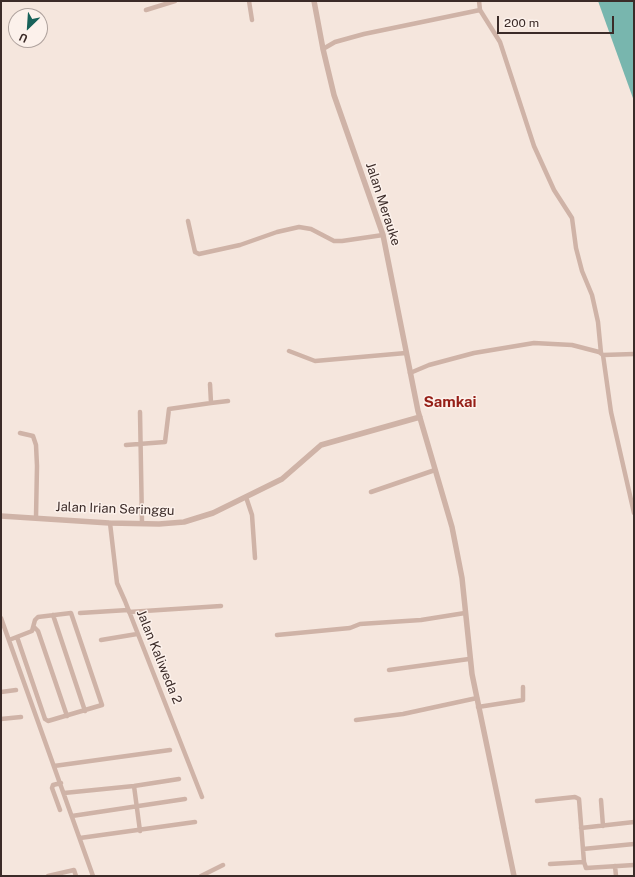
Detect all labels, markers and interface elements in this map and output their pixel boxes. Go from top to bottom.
north arrow [8,8,48,48]
scale bar [499,8,616,34]
text: 200 m [504,16,539,30]
text: U [17,31,29,45]
street label: Jalan Merauke [362,160,404,248]
district label: Samkai [423,393,477,411]
street label: Jalan Irian Seringgu [55,499,175,519]
street label: Jalan Kaliweda 2 [133,608,185,706]

